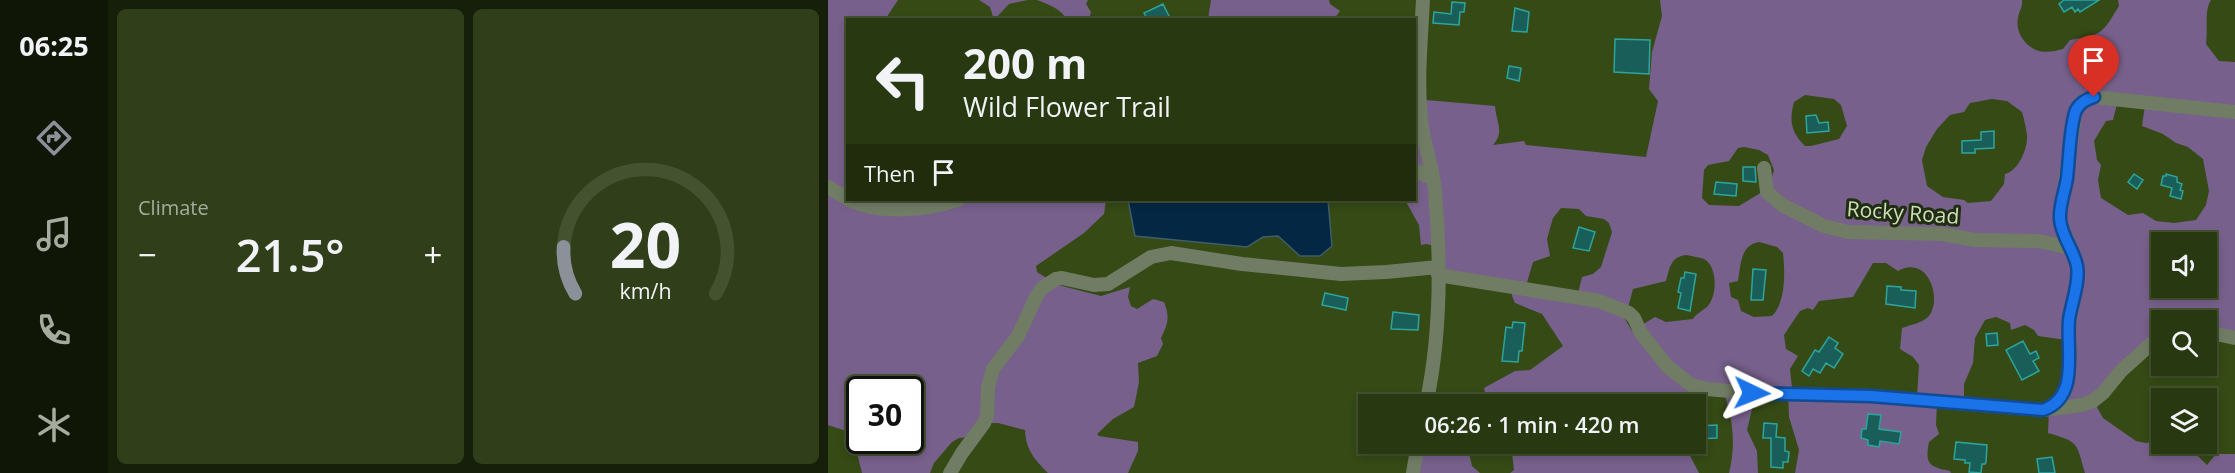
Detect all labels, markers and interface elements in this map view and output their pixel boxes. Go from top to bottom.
text: 06:25 [19,27,89,64]
text: 200 m [963,34,1087,91]
pin [2068,35,2119,97]
icon: left [864,42,942,120]
icon: arrive [2077,44,2110,77]
text: Wild Flower Trail [963,88,1171,125]
icon: directions [33,117,75,159]
icon: arrive [927,156,960,189]
text: Then [864,158,915,188]
text: Climate [138,194,209,221]
street label: Rocky Road [1846,194,1960,230]
text: 20 [610,201,681,286]
icon: music [33,213,75,255]
text: 21.5° [236,224,345,285]
text: − [138,232,157,277]
text: + [424,232,442,277]
map controls [2151,232,2217,454]
button: sound [2151,232,2217,298]
text: km/h [620,276,672,305]
icon: phone [33,309,75,351]
button: search [2151,310,2217,376]
position arrow [1720,361,1784,425]
speed limit sign: 30 [846,376,924,454]
button: layers [2151,388,2217,454]
icon: climate [33,404,75,446]
text: 06:26 · 1 min · 420 m [1424,409,1640,439]

